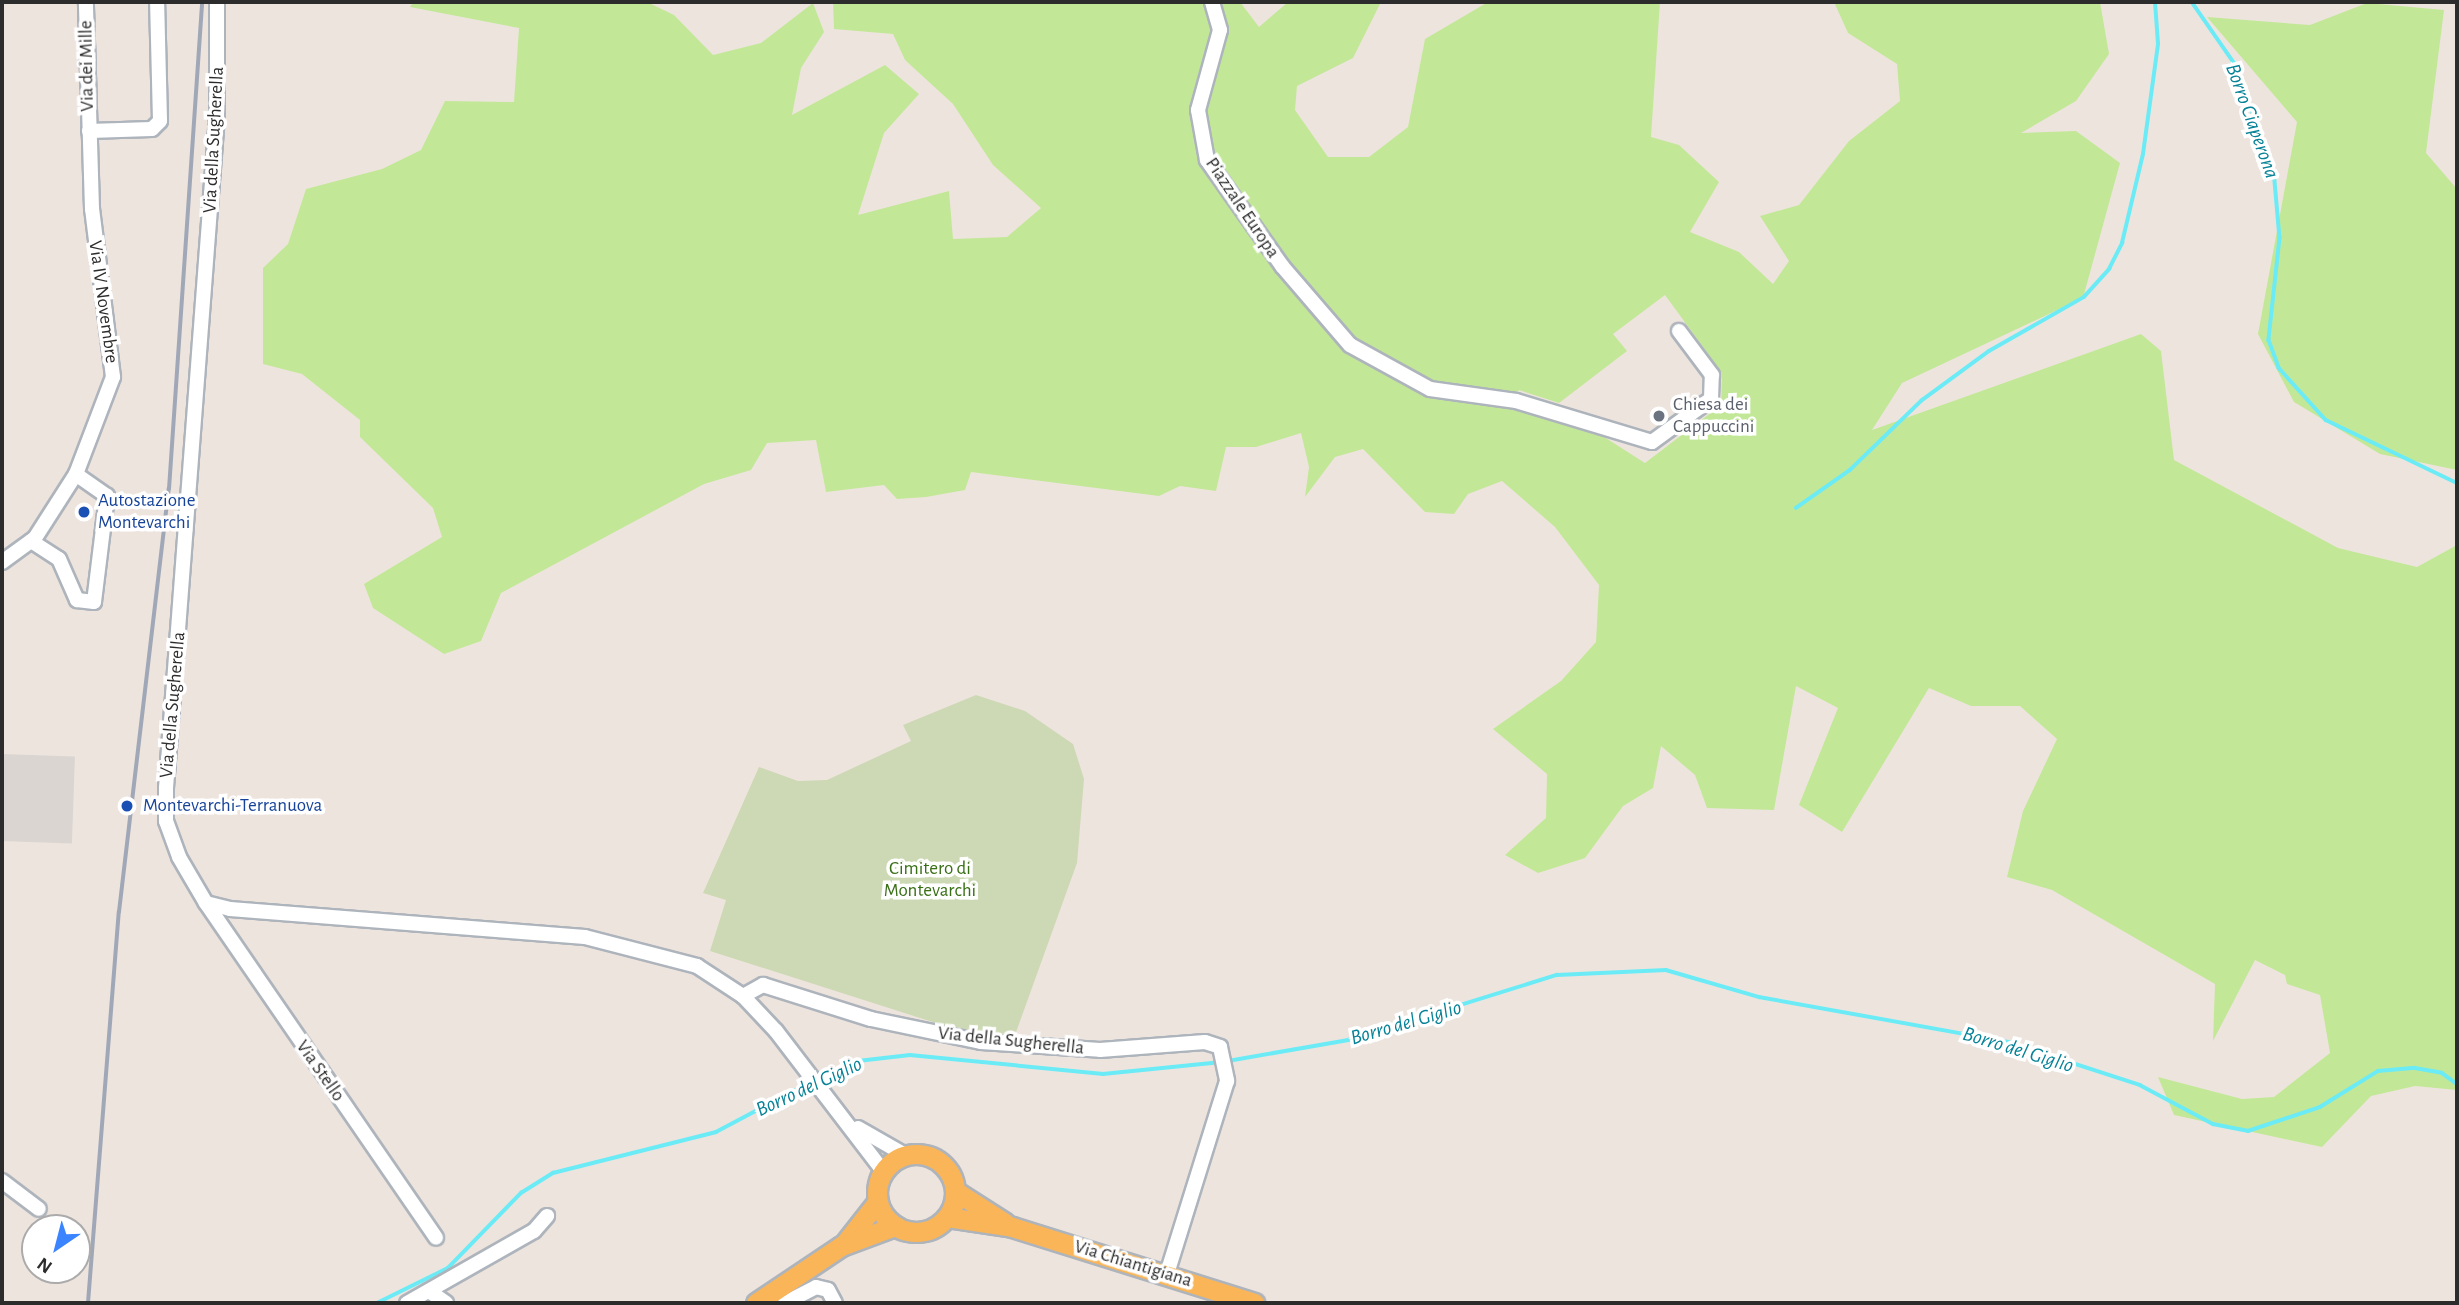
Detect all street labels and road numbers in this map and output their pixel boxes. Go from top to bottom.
street label: Via dei Mille [75,20,99,112]
street label: Via della Sugherella [199,66,229,214]
street label: Piazzale Europa [1200,153,1284,263]
street label: Via IV Novembre [83,239,123,365]
street label: Via della Sugherella [155,631,191,779]
street label: Via della Sugherella [937,1022,1085,1060]
street label: Via Stello [291,1036,349,1106]
street label: Via Chiantigiana [1071,1235,1195,1293]

